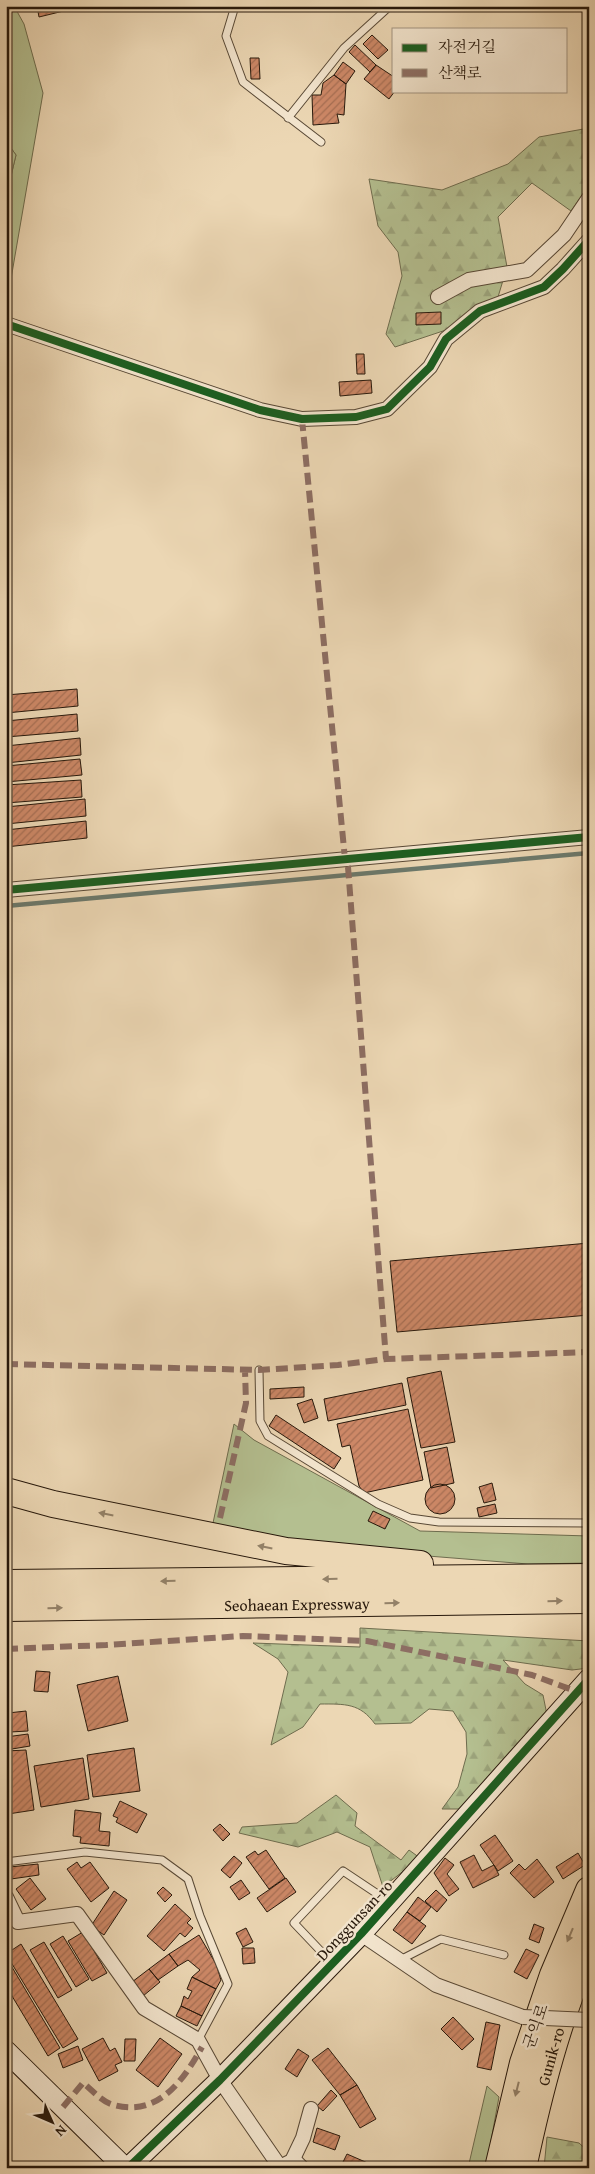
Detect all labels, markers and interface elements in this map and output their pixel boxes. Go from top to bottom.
legend [392,28,568,92]
text: 자전거길 [438,36,496,57]
text: 산책로 [438,62,482,83]
one-way arrow [97,1510,113,1518]
one-way arrow [257,1542,273,1550]
one-way arrow [322,1575,338,1583]
one-way arrow [159,1577,175,1585]
street label: Seohaean Expressway [224,1591,370,1617]
one-way arrow [547,1597,563,1605]
one-way arrow [385,1599,401,1607]
one-way arrow [47,1603,63,1611]
street label: Donggunsan-ro [310,1874,398,1966]
one-way arrow [565,1928,573,1942]
street label: 군익로 [516,2000,554,2052]
street label: Gunik-ro [531,2024,570,2088]
one-way arrow [513,2081,521,2096]
north arrow [28,2096,78,2146]
text: N [50,2121,72,2142]

